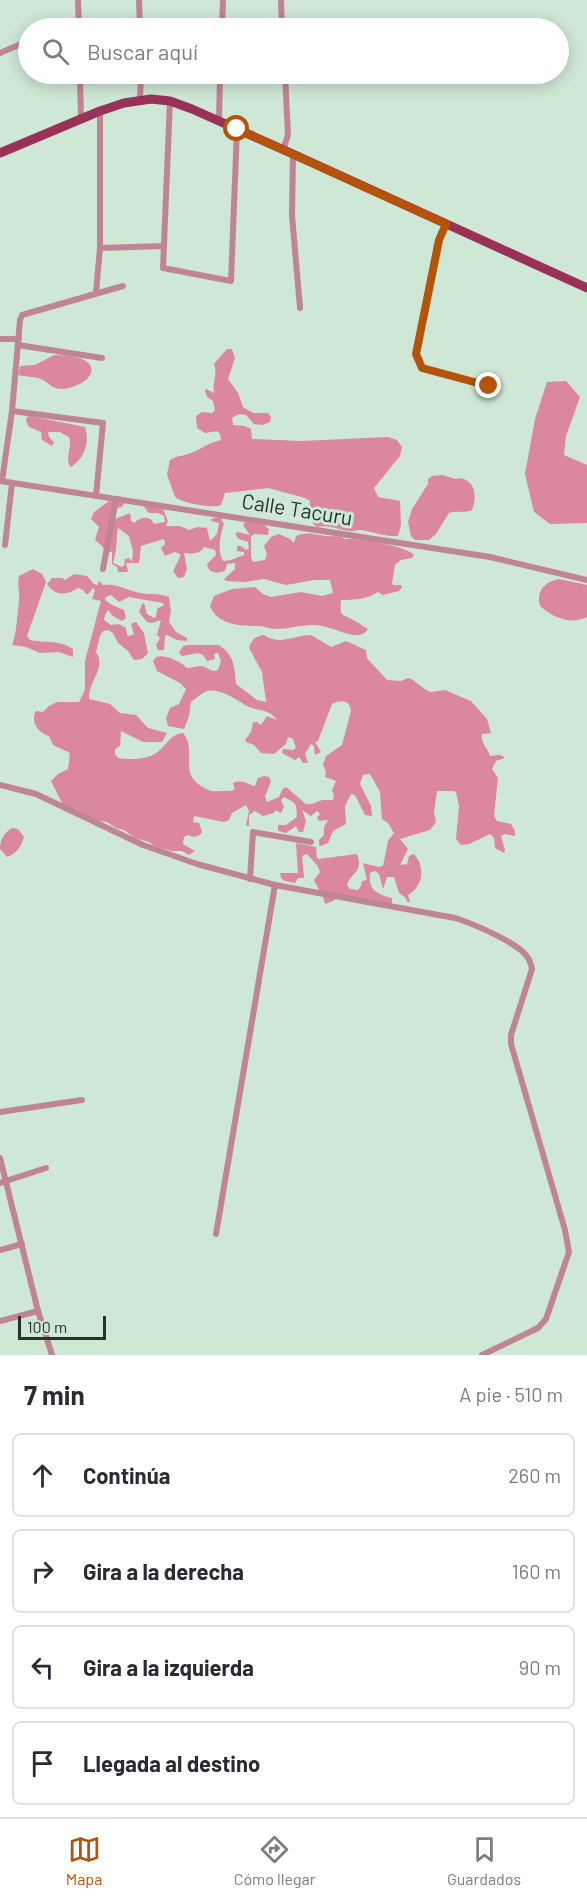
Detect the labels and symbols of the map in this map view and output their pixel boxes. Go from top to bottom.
route start [223,115,249,141]
route end [475,372,501,398]
street label: Calle Tacuru [240,487,354,530]
scale bar [18,1313,106,1340]

